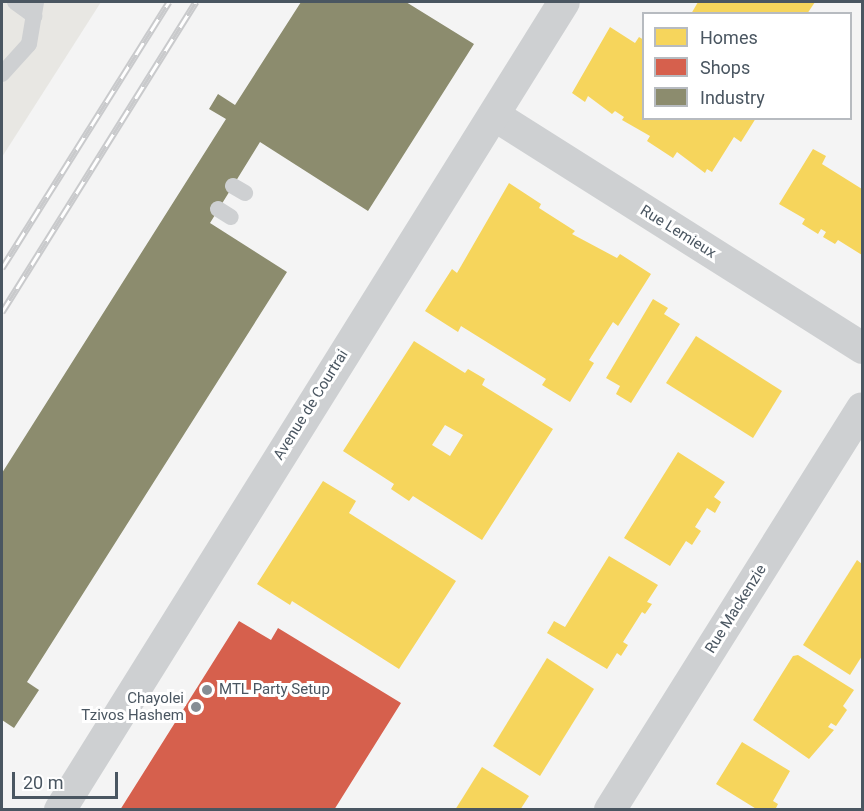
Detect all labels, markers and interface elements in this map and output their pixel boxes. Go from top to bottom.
legend [642,12,852,120]
text: Homes [700,27,758,48]
text: Shops [700,57,750,78]
text: Industry [700,87,765,108]
street label: Rue Lemieux [637,202,719,262]
street label: Avenue de Courtrai [270,347,352,463]
street label: Rue Mackenzie [702,561,770,657]
place label: MTL Party Setup [219,681,330,699]
marker: MTL Party Setup [200,683,214,697]
place label: Chayolei Tzivos Hashem [81,689,184,724]
marker: Chayolei Tzivos Hashem [189,700,203,714]
scale bar [15,760,122,798]
text: 20 m [23,772,63,793]

